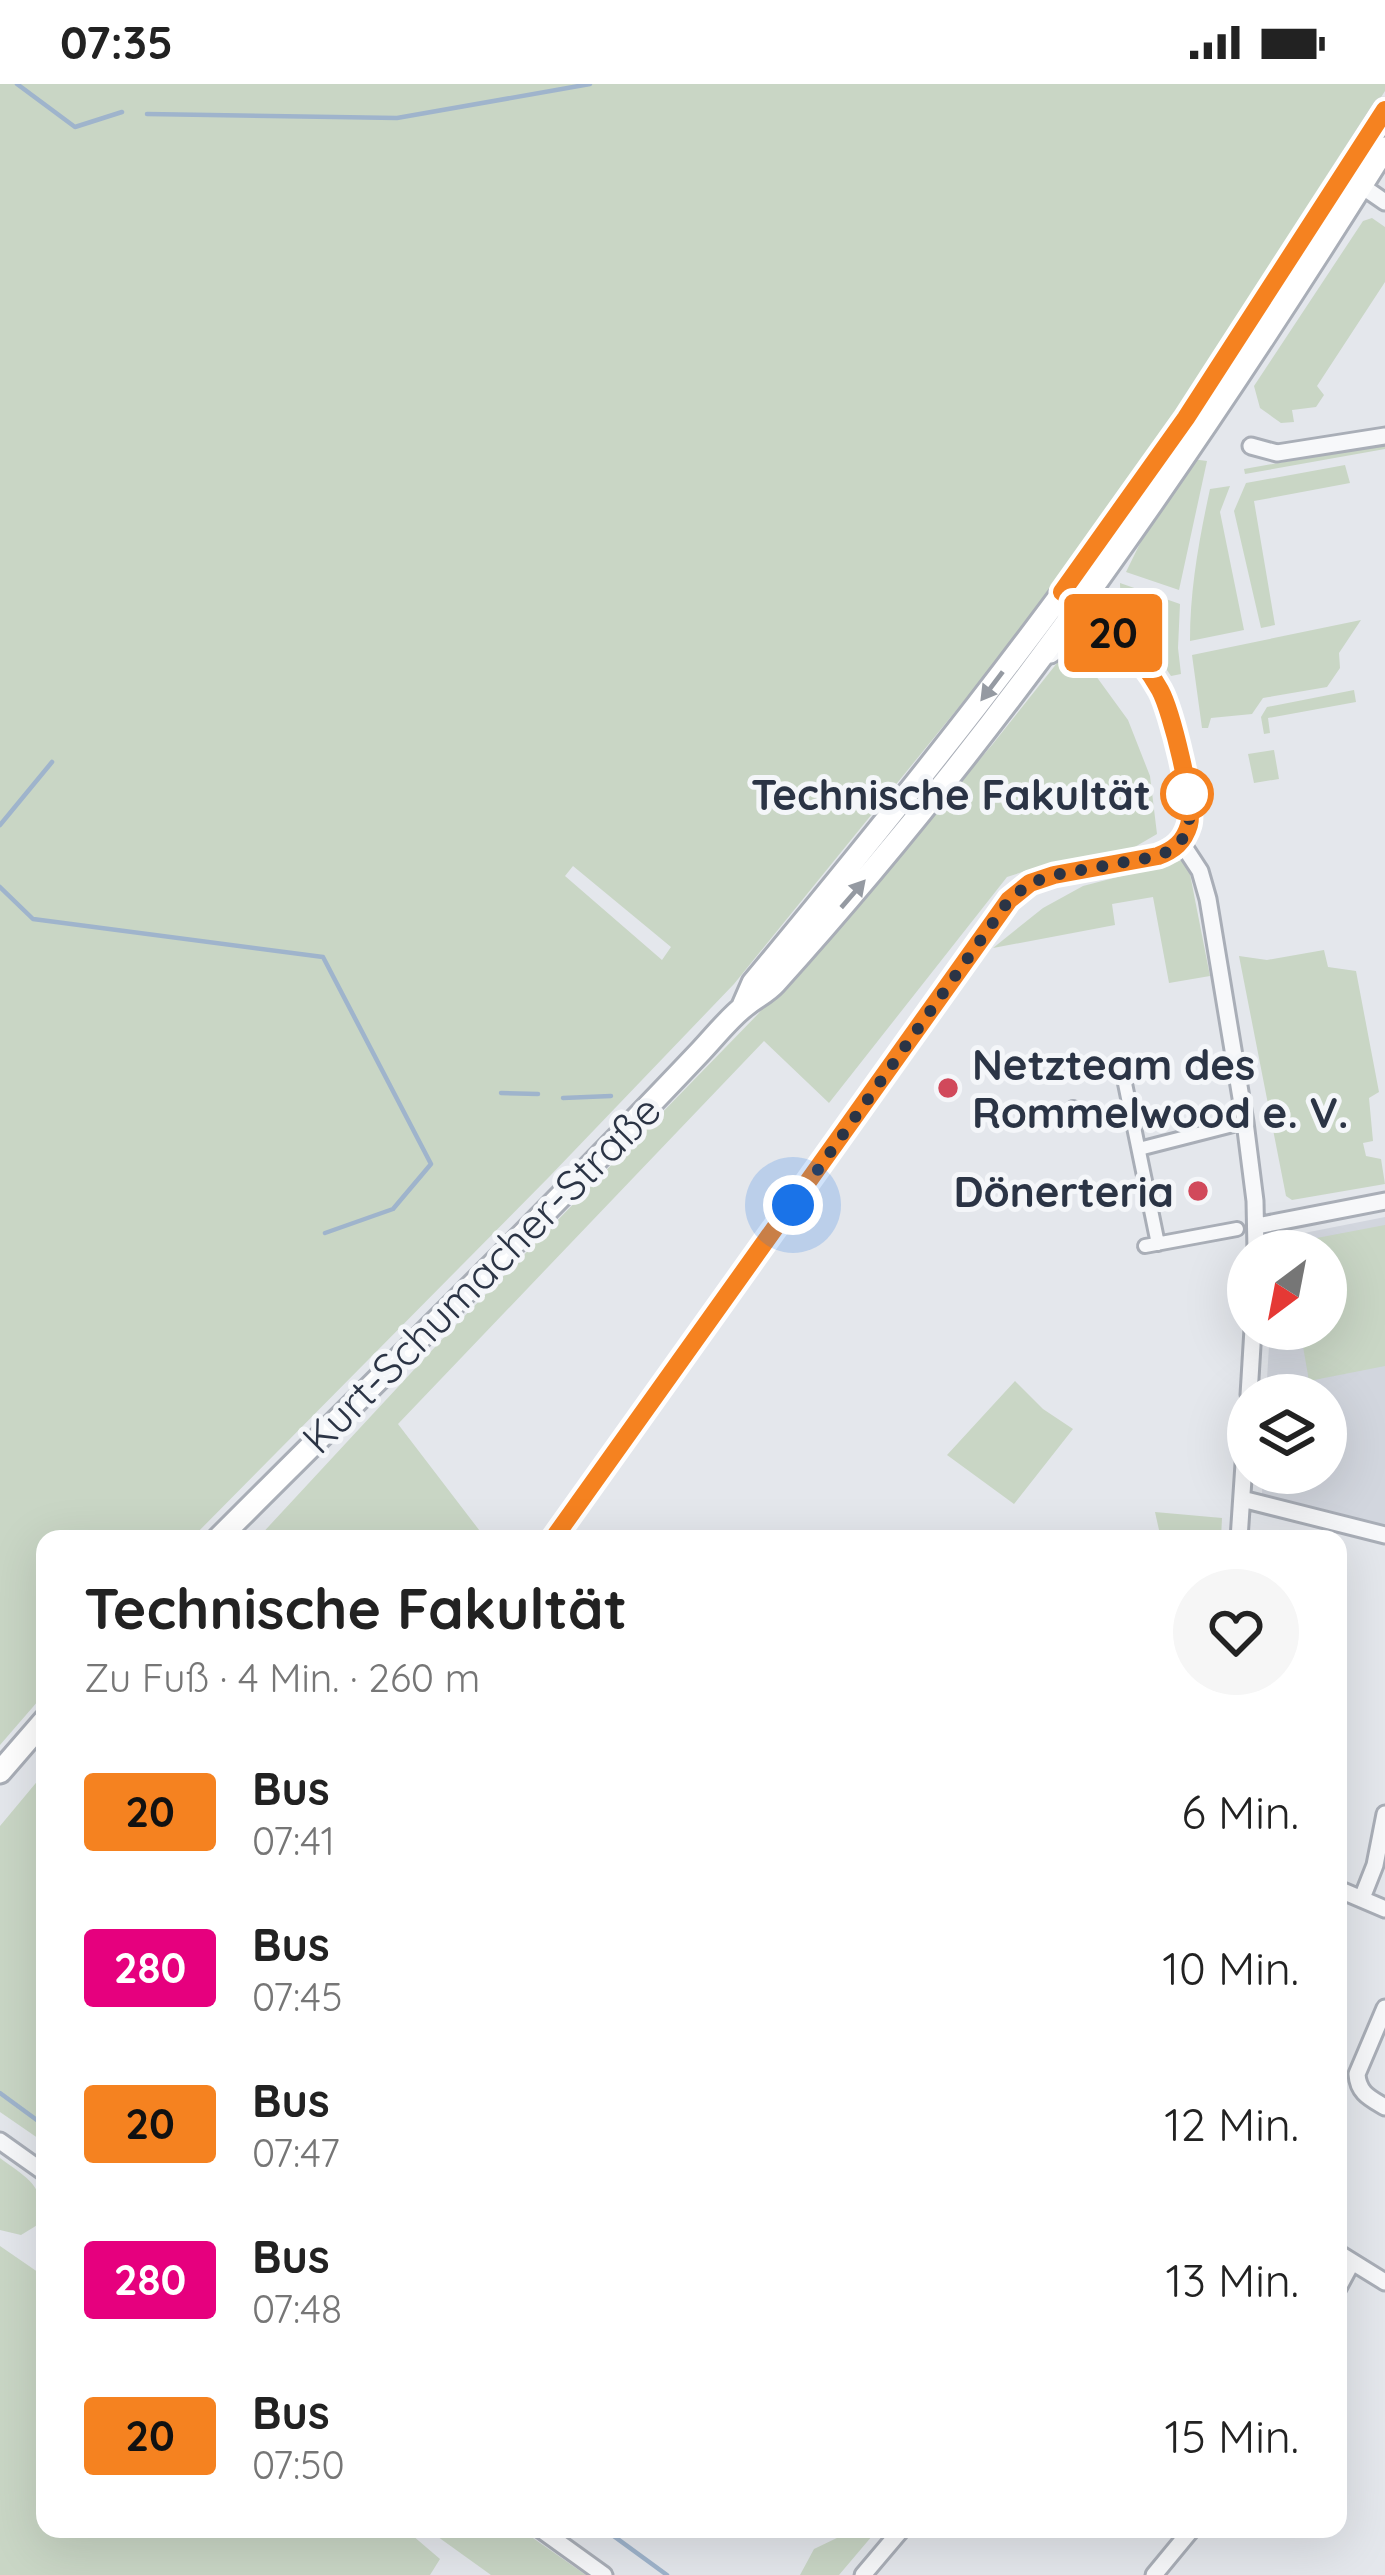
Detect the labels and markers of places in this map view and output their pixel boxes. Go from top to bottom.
place label: Technische Fakultät [751,768,1151,821]
marker: Technische Fakultät [1162,769,1212,819]
place label: Netzteam des Rommelwood e. V. [972,1038,1349,1139]
marker: Netzteam des Rommelwood e. V. [935,1075,961,1101]
place label: Dönerteria [953,1165,1174,1218]
marker: Dönerteria [1185,1178,1211,1204]

